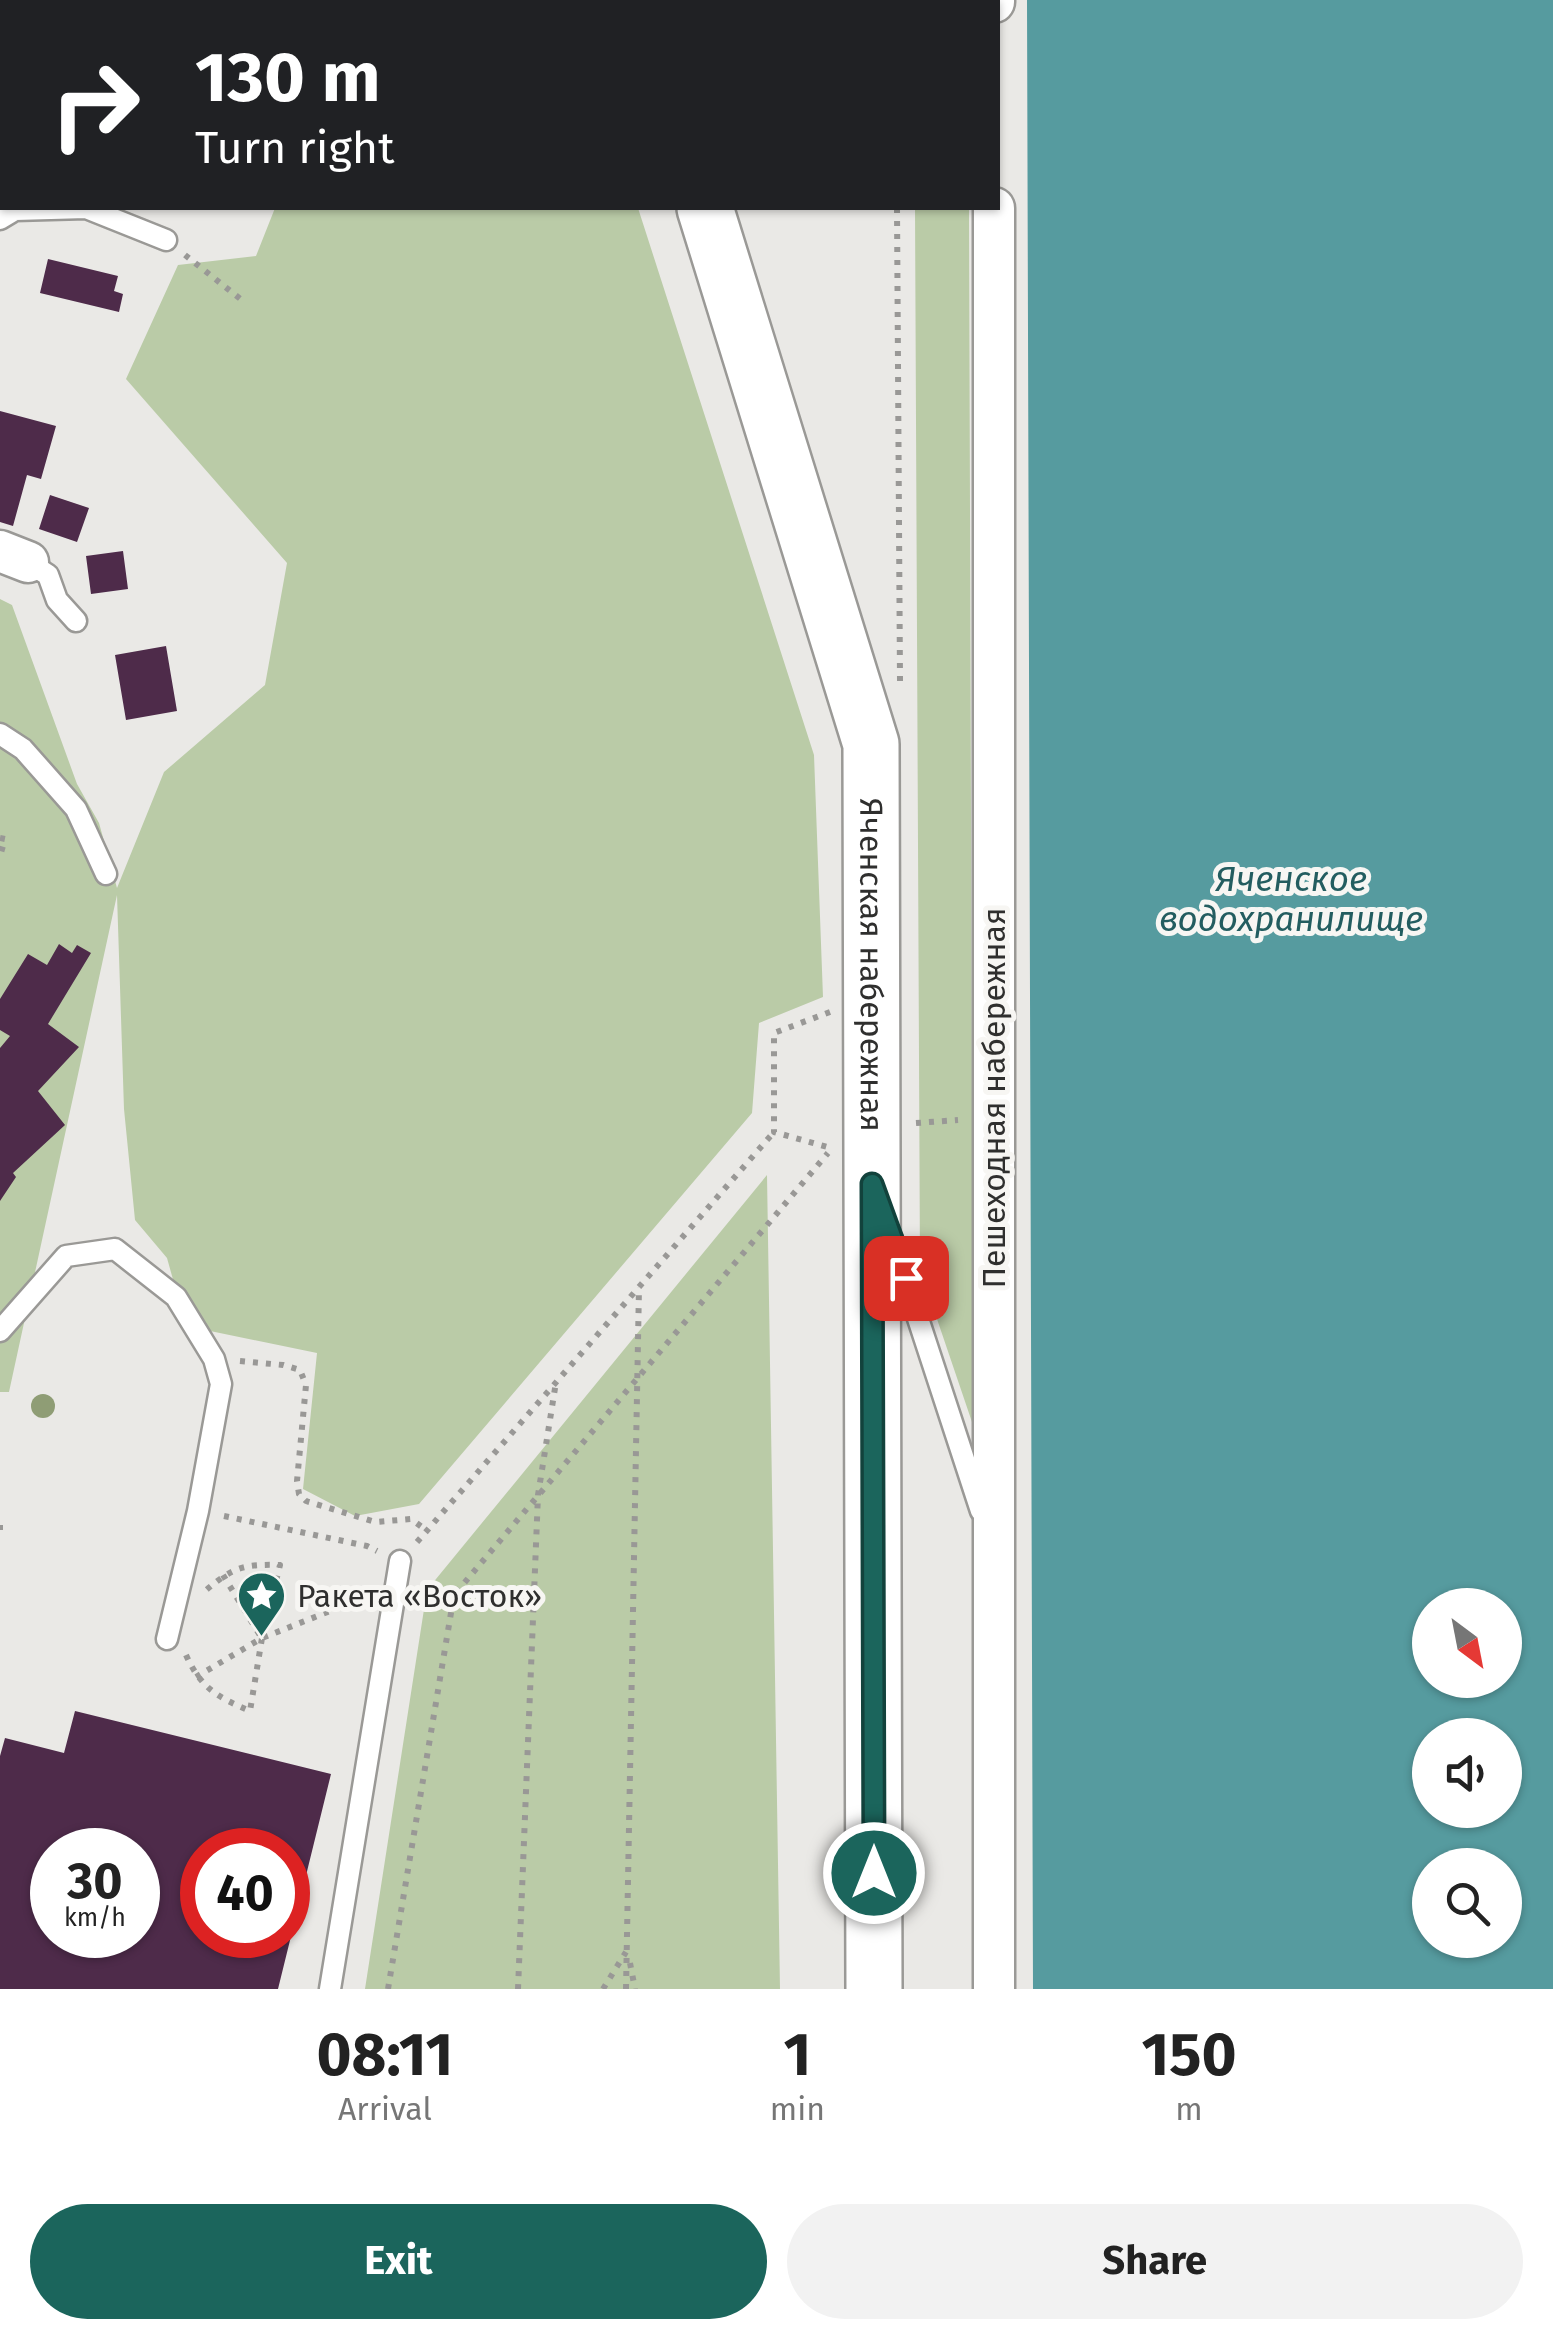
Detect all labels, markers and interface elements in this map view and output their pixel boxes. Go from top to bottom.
text: 130 m [195,36,381,120]
icon: right [30,40,160,170]
text: Turn right [195,121,394,175]
street label: Яченская набережная [852,798,891,1132]
water label: Яченское водохранилище [1159,858,1423,940]
street label: Пешеходная набережная [975,907,1013,1289]
pin [864,1236,949,1321]
icon: arrive [879,1251,934,1306]
place icon: Ракета «Восток» [236,1570,288,1638]
place label: Ракета «Восток» [297,1577,542,1615]
north arrow [1412,1588,1522,1698]
map controls [1412,1588,1522,1958]
button: sound [1412,1718,1522,1828]
position arrow [822,1821,926,1925]
speed limit sign: 40 [180,1828,310,1958]
button: search [1412,1848,1522,1958]
text: 30 [67,1851,123,1911]
text: km/h [64,1903,126,1933]
text: 08:11 [316,2019,453,2091]
text: 1 [783,2019,811,2091]
text: 150 [1141,2019,1237,2091]
text: Arrival [338,2090,432,2128]
text: min [770,2090,825,2128]
text: m [1175,2090,1203,2128]
button: Exit [30,2204,767,2319]
button: Share [787,2204,1523,2319]

